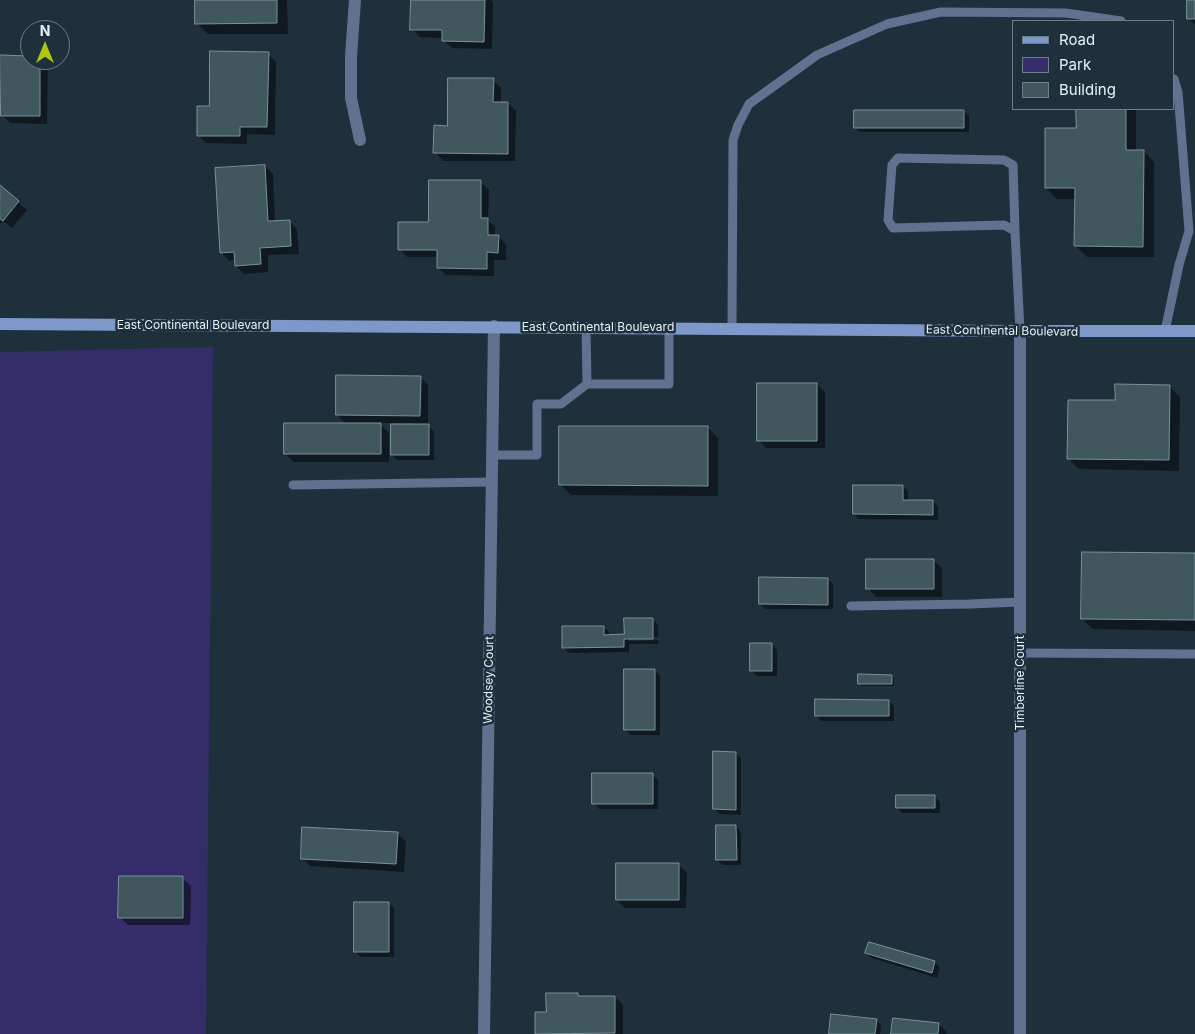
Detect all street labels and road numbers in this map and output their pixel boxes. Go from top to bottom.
street label: East Continental Boulevard [117,318,269,332]
street label: East Continental Boulevard [522,320,674,334]
street label: East Continental Boulevard [926,322,1078,340]
street label: Timberline Court [1013,635,1027,731]
street label: Woodsey Court [481,636,497,724]

